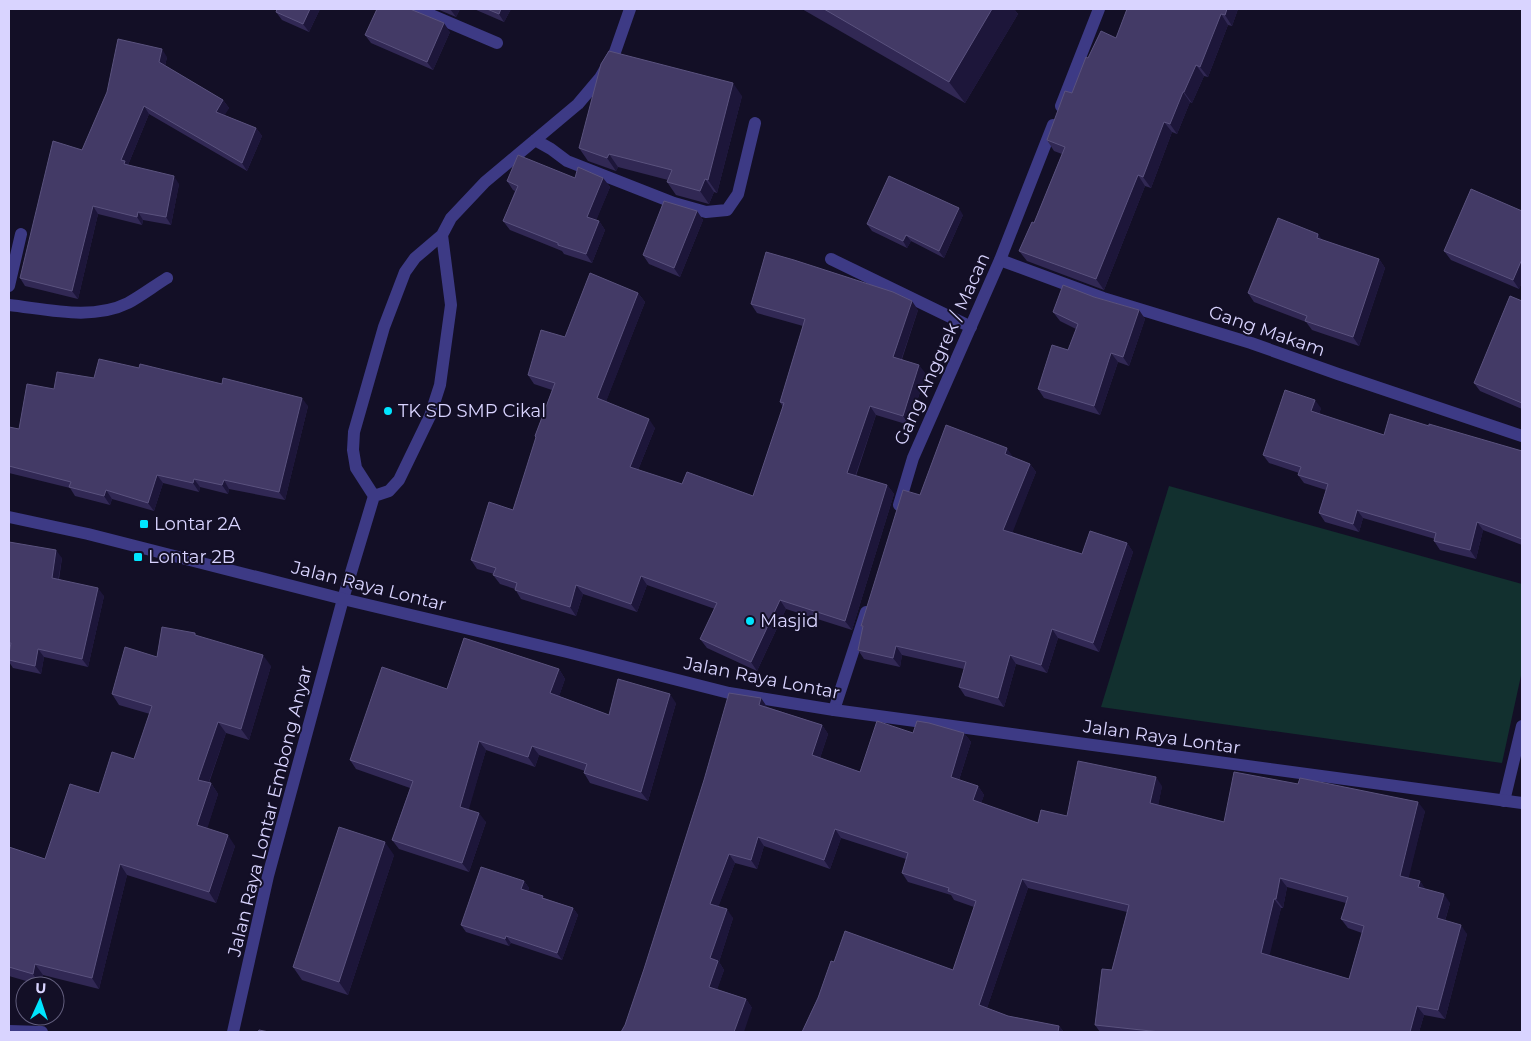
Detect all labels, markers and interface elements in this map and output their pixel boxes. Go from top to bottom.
street label: Gang Anggrek / Macan [890,249,994,449]
street label: Gang Makam [1206,301,1328,361]
place label: TK SD SMP Cikal [398,400,546,422]
marker: TK SD SMP Cikal [382,405,394,417]
place label: Lontar 2A [154,513,241,535]
marker: Lontar 2A [138,518,150,530]
place label: Lontar 2B [148,546,235,568]
marker: Lontar 2B [132,551,144,563]
street label: Jalan Raya Lontar [288,556,449,616]
place label: Masjid [760,610,819,632]
marker: Masjid [744,615,756,627]
street label: Jalan Raya Lontar [681,652,842,704]
street label: Jalan Raya Lontar Embong Anyar [223,663,317,960]
street label: Jalan Raya Lontar [1081,715,1242,759]
north arrow [15,976,65,1026]
text: U [35,979,47,997]

